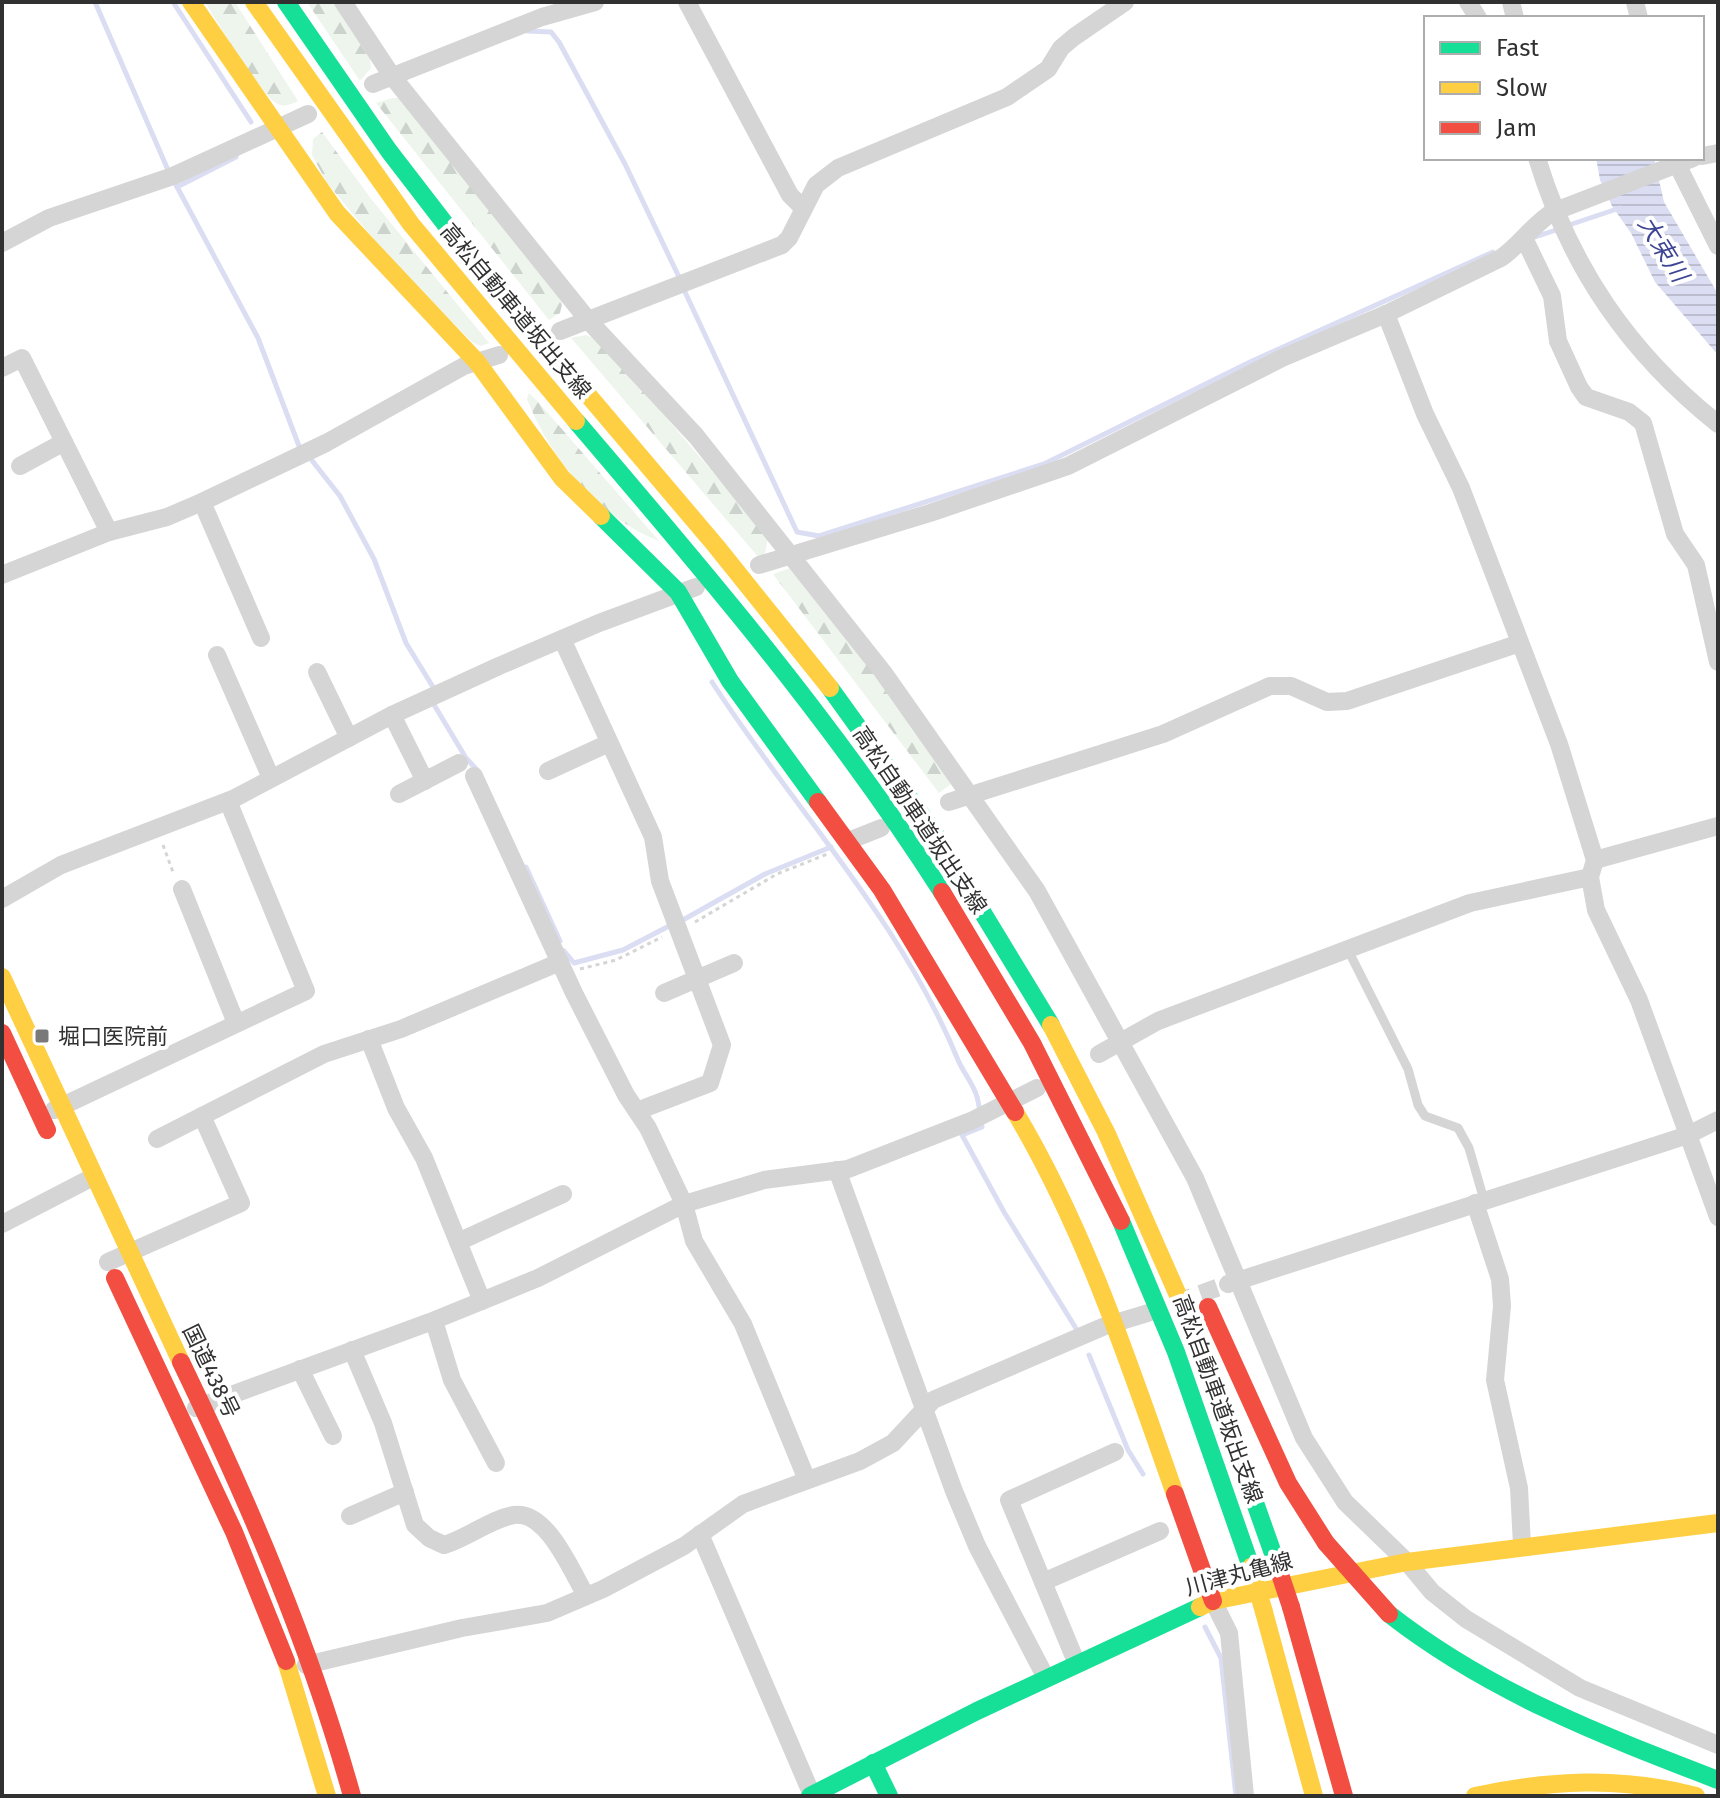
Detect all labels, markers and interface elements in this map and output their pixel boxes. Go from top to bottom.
legend [1424,16,1704,160]
text: Fast [1496,34,1539,62]
text: Slow [1496,74,1547,102]
text: Jam [1496,114,1537,142]
water label: 大束川 [1632,211,1696,289]
street label: 高松自動車道坂出支線 [435,218,597,404]
street label: 高松自動車道坂出支線 [847,721,993,919]
place label: 堀口医院前 [58,1023,168,1050]
marker: 堀口医院前 [33,1027,51,1045]
street label: 高松自動車道坂出支線 [1168,1291,1268,1507]
street label: 国道438号 [177,1320,245,1422]
street label: 川津丸亀線 [1182,1547,1296,1601]

